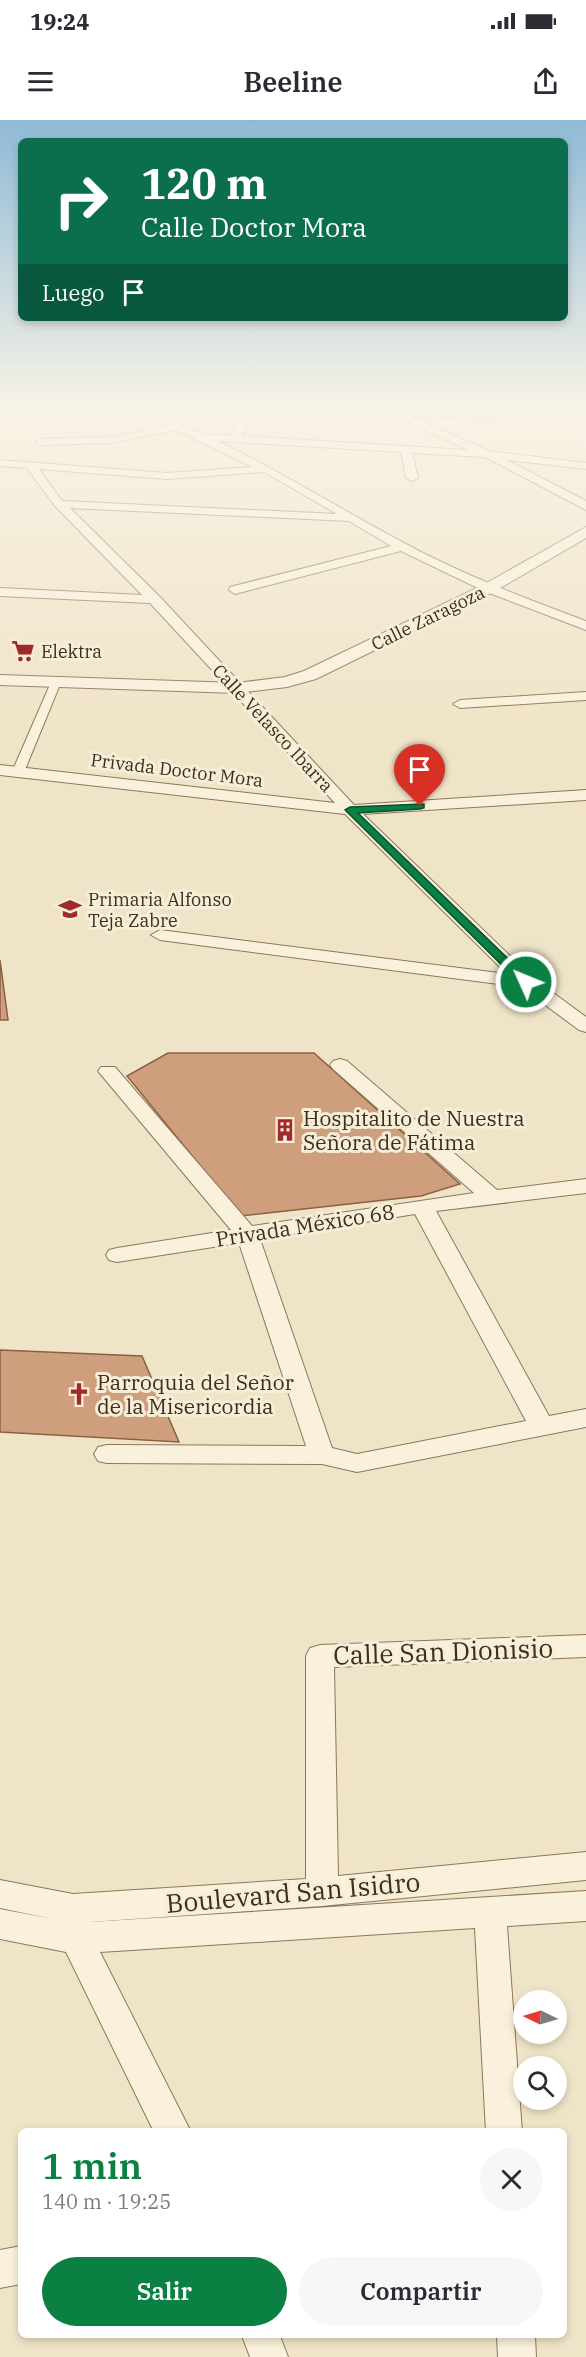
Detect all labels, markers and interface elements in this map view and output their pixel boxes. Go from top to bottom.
text: 19:24 [30,7,89,36]
text: Beeline [244,64,342,99]
icon: menu [24,65,57,98]
icon: share [529,65,562,98]
text: 120 m [141,156,267,211]
icon: right [42,162,120,240]
text: Calle Doctor Mora [141,209,367,244]
icon: arrive [117,276,150,309]
text: Luego [42,278,105,307]
street label: Calle Zaragoza [367,581,489,655]
supermarket icon: Elektra [10,638,36,664]
place label: Elektra [41,640,102,663]
street label: Calle Velasco Ibarra [208,659,338,797]
pin [394,744,445,806]
street label: Privada Doctor Mora [89,748,265,792]
icon: arrive [403,753,436,786]
place label: Primaria Alfonso Teja Zabre [88,888,232,932]
school or university icon: Primaria Alfonso Teja Zabre [57,896,83,922]
position arrow [494,950,558,1014]
place label: Hospitalito de Nuestra Señora de Fátima [303,1104,525,1156]
building icon: Hospitalito de Nuestra Señora de Fátima [272,1117,298,1143]
street label: Privada México 68 [214,1197,396,1253]
place label: Parroquia del Señor de la Misericordia [97,1368,295,1420]
church icon: Parroquia del Señor de la Misericordia [66,1381,92,1407]
street label: Calle San Dionisio [332,1630,554,1672]
street label: Boulevard San Isidro [164,1864,422,1920]
north arrow [513,1990,567,2044]
map controls [513,1990,567,2110]
button: search [513,2056,567,2110]
text: 1 min [42,2142,142,2189]
button: close [480,2148,543,2211]
text: 140 m · 19:25 [42,2188,171,2215]
button: Salir [42,2257,287,2326]
button: Compartir [299,2257,543,2326]

